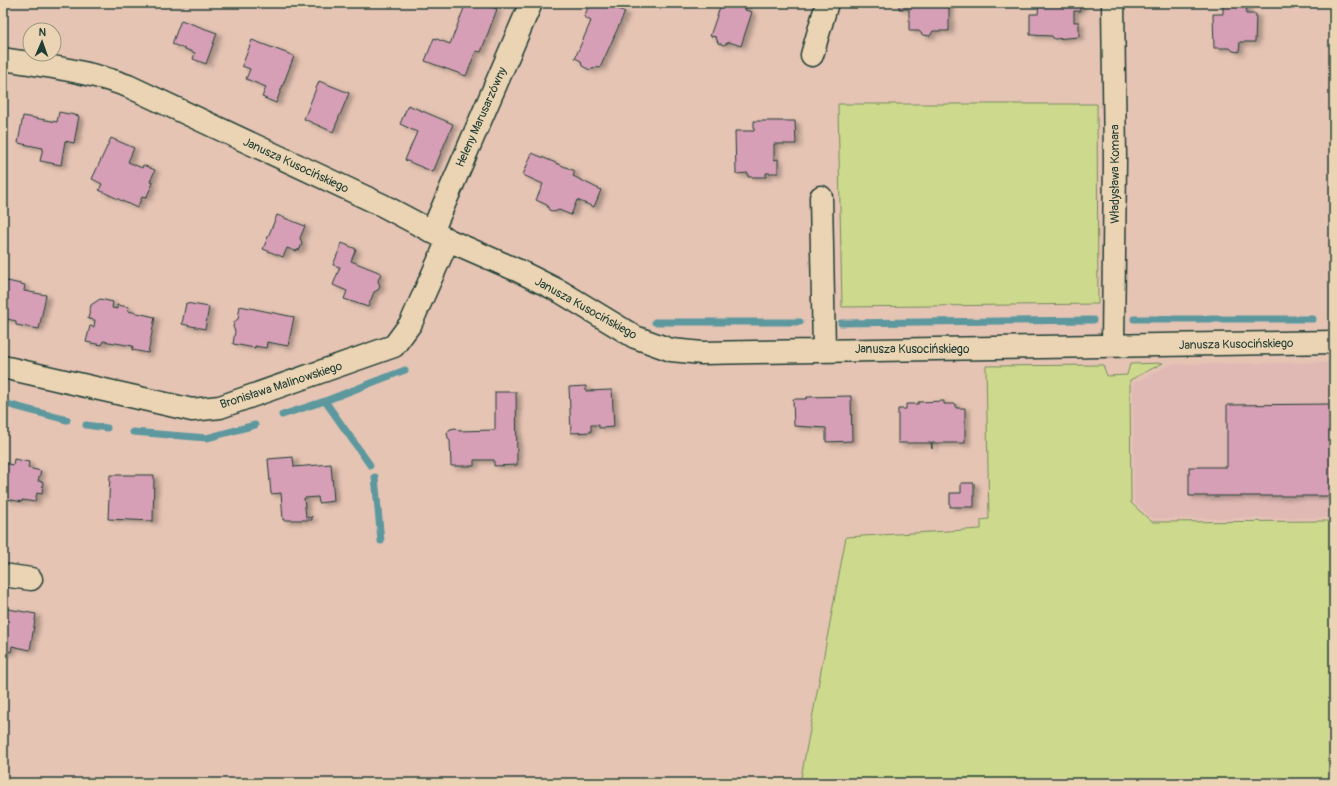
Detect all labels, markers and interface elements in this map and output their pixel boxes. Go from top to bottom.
north arrow [22,22,62,62]
text: N [38,26,47,39]
street label: Heleny Marusarzówny [453,65,510,170]
street label: Władysława Komara [1108,124,1123,224]
street label: Janusza Kusocińskiego [241,134,351,197]
street label: Janusza Kusocińskiego [532,274,640,343]
street label: Janusza Kusocińskiego [1179,336,1294,353]
street label: Janusza Kusocińskiego [855,342,970,357]
street label: Bronisława Malinowskiego [218,358,345,412]

